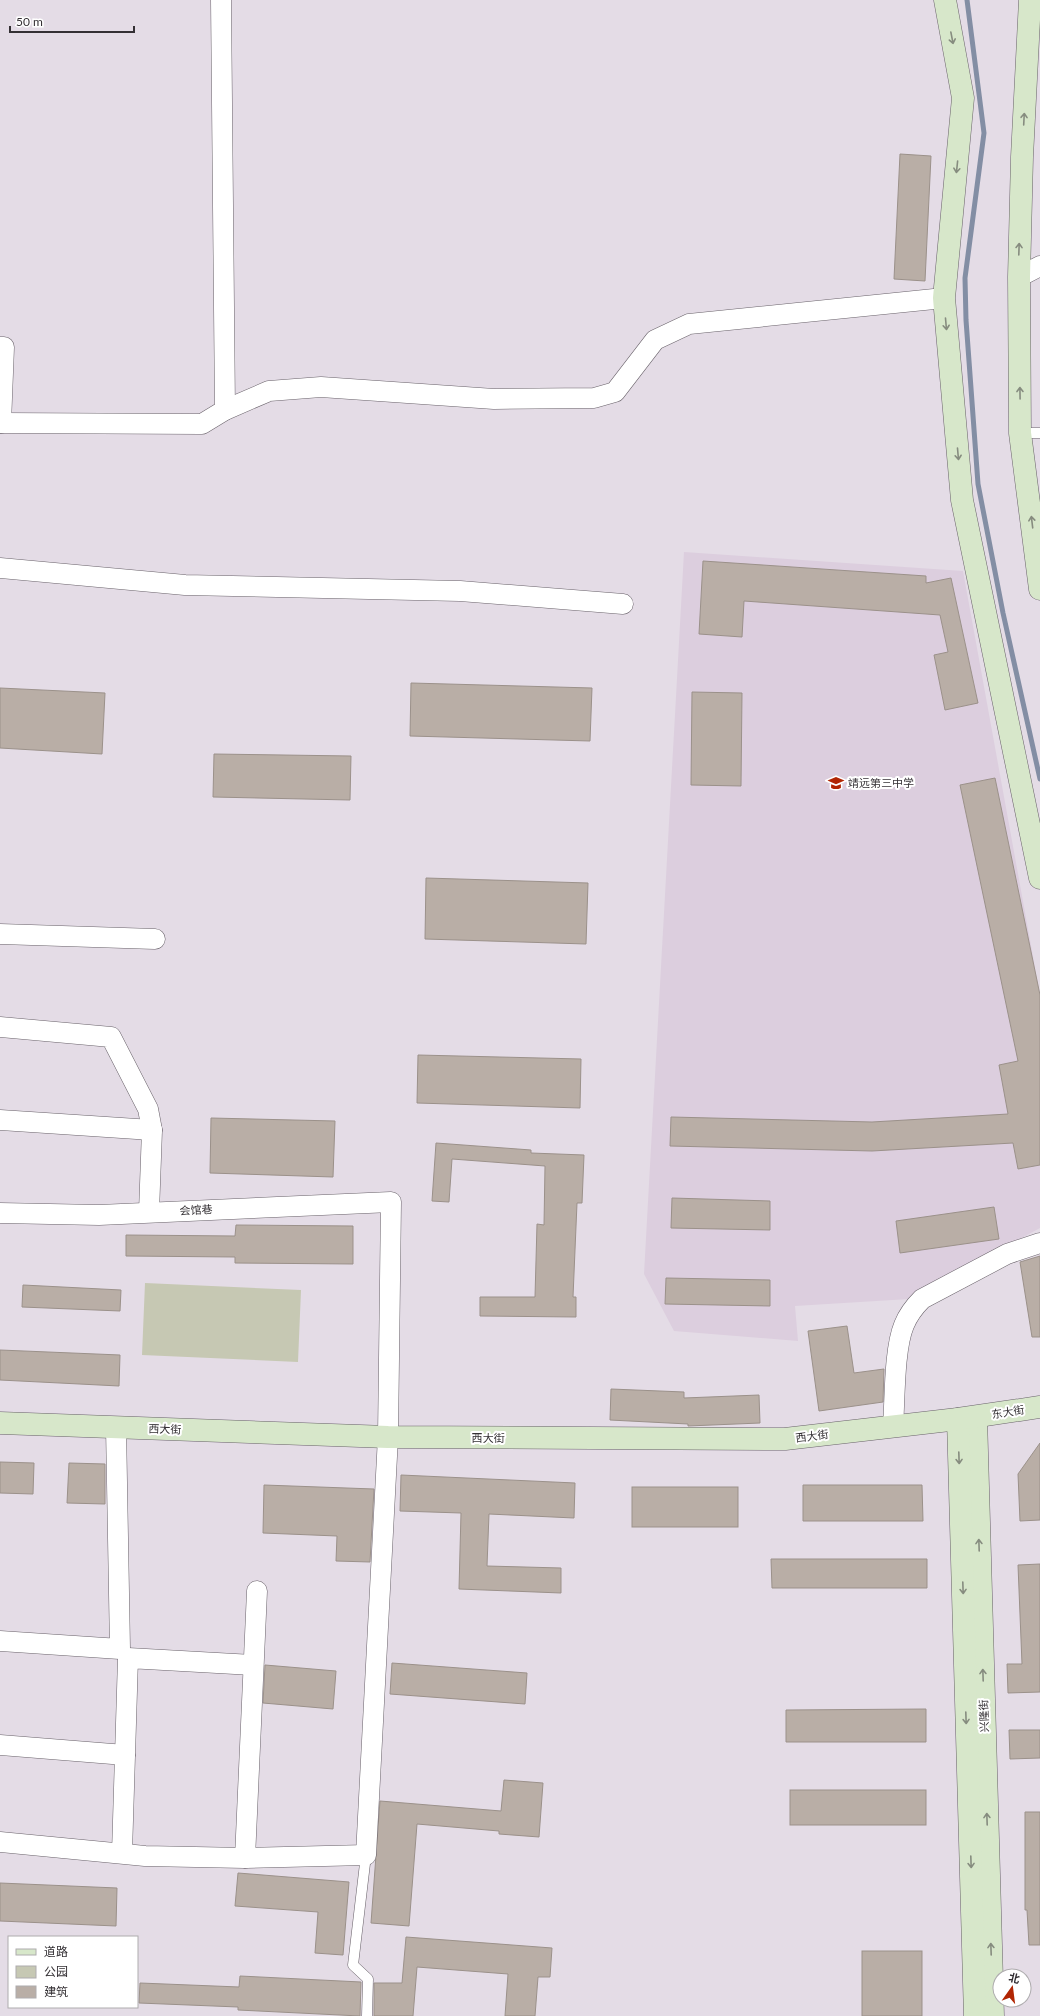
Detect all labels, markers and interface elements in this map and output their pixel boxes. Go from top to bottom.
scale bar [10,8,134,34]
text: 50 m [16,14,43,29]
one-way arrow [948,31,956,44]
one-way arrow [1020,113,1027,126]
one-way arrow [953,160,960,173]
one-way arrow [1016,243,1023,256]
one-way arrow [943,317,950,330]
one-way arrow [1016,387,1024,400]
one-way arrow [954,447,961,460]
one-way arrow [1028,516,1035,529]
school or university icon: 靖远第三中学 [827,774,845,792]
place label: 靖远第三中学 [848,776,914,789]
street label: 会馆巷 [179,1202,213,1217]
street label: 东大街 [991,1403,1025,1421]
street label: 西大街 [148,1421,182,1436]
street label: 西大街 [795,1427,829,1444]
street label: 西大街 [472,1431,505,1444]
one-way arrow [955,1451,963,1464]
one-way arrow [975,1539,982,1552]
one-way arrow [959,1581,966,1594]
one-way arrow [979,1669,986,1682]
street label: 兴隆街 [976,1699,991,1733]
one-way arrow [963,1711,970,1724]
one-way arrow [983,1813,991,1826]
one-way arrow [967,1855,975,1868]
legend [8,1936,138,2008]
one-way arrow [987,1943,995,1956]
text: 道路 [44,1944,68,1959]
text: 公园 [44,1964,68,1979]
north arrow [992,1968,1032,2008]
text: 北 [1008,1970,1021,1985]
text: 建筑 [44,1984,68,1999]

